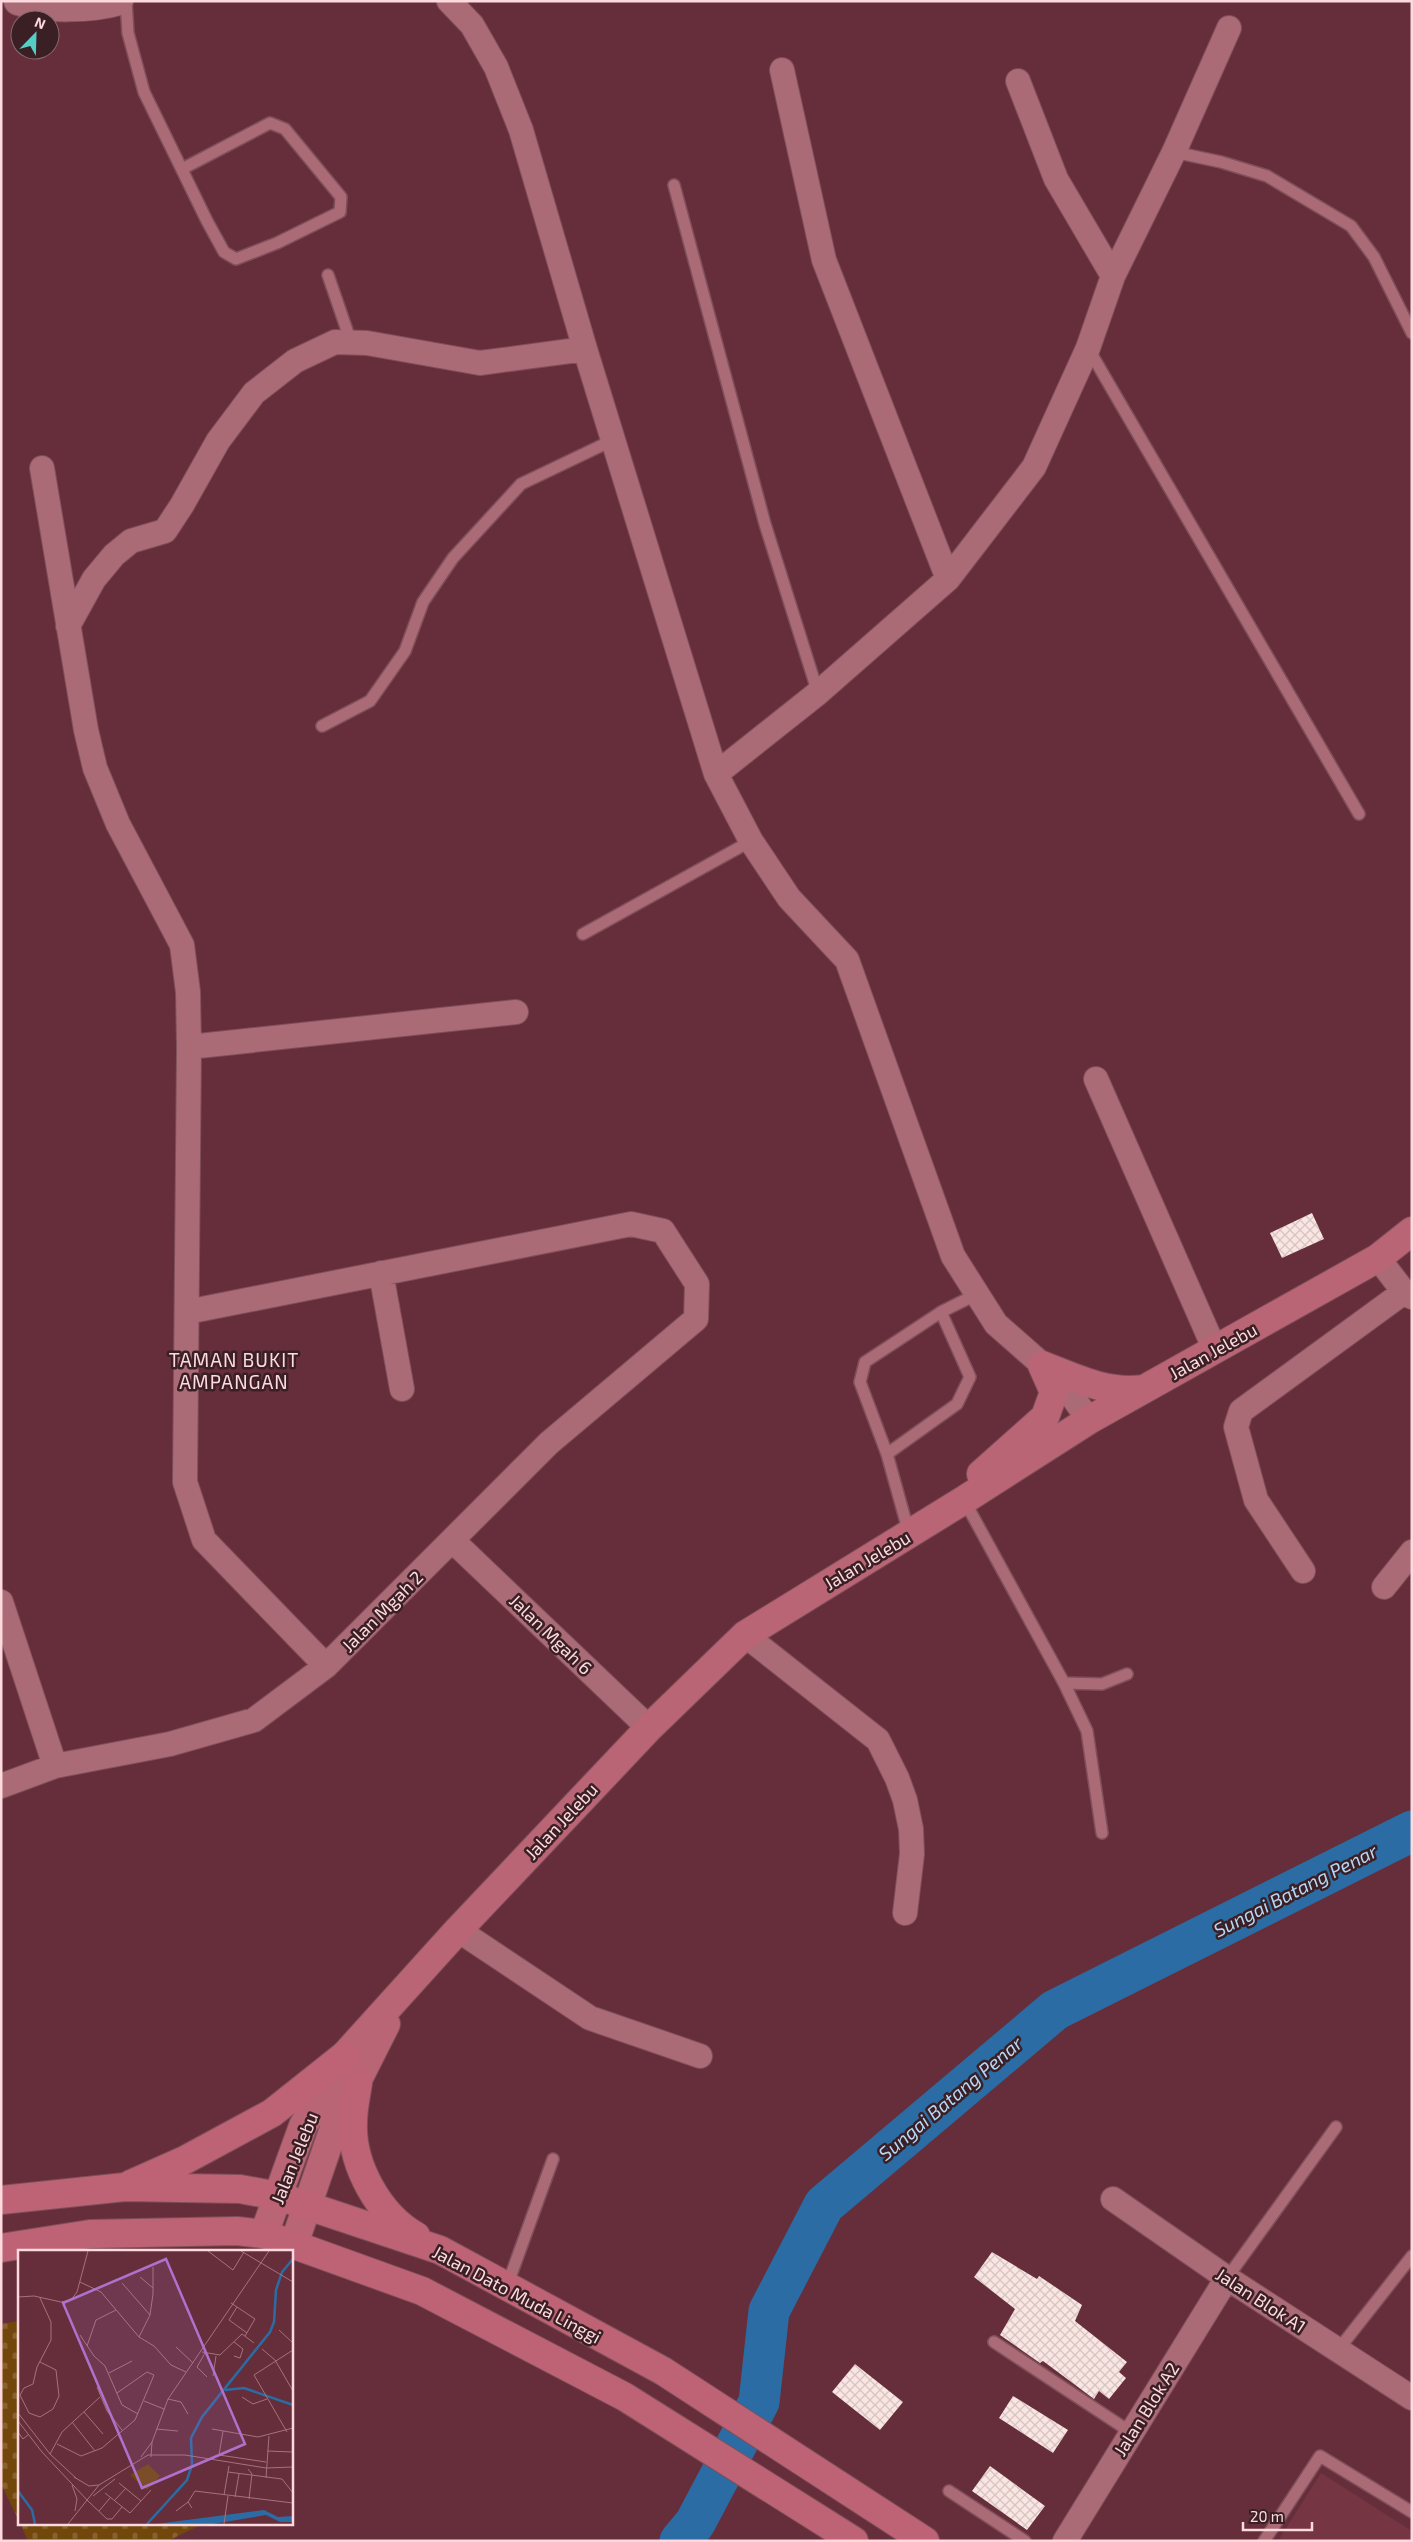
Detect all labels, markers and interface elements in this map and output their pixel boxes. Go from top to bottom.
north arrow [10,10,60,60]
text: N [32,13,48,32]
street label: Jalan Jelebu [1165,1318,1261,1384]
district label: TAMAN BUKIT AMPANGAN [169,1348,299,1393]
street label: Jalan Jelebu [820,1526,914,1594]
street label: Jalan Mgah 2 [337,1566,427,1656]
street label: Jalan Mgah 6 [505,1589,597,1679]
street label: Jalan Jelebu [520,1778,602,1864]
water label: Sungai Batang Penar [1209,1839,1381,1941]
water label: Sungai Batang Penar [873,2031,1027,2165]
street label: Jalan Jelebu [266,2109,322,2207]
street label: Jalan Dato Muda Linggi [429,2240,605,2348]
inset map [18,2250,292,2524]
street label: Jalan Blok A1 [1212,2263,1310,2337]
street label: Jalan Blok A2 [1109,2358,1183,2460]
scale bar [1243,2500,1312,2532]
text: 20 m [1250,2507,1284,2525]

